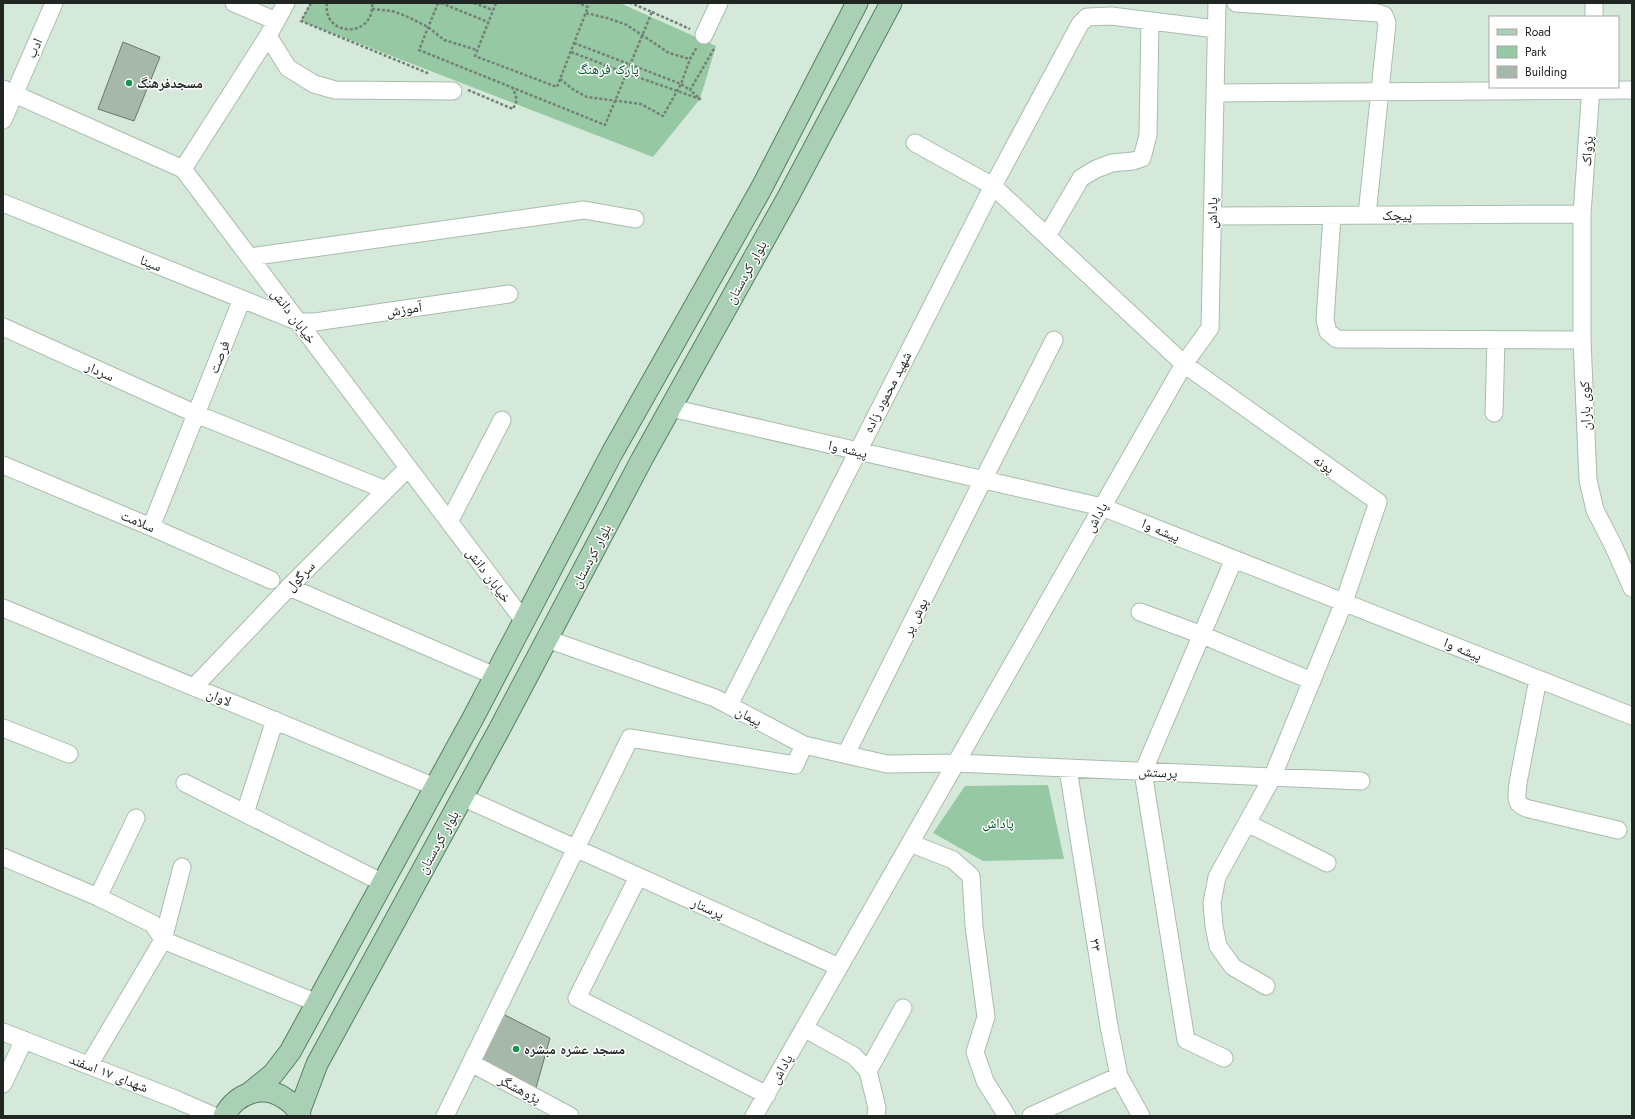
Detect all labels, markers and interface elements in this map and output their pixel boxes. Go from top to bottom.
legend [1489,16,1619,88]
text: Road [1525,23,1551,41]
street label: ادب [21,35,47,61]
text: Park [1525,43,1547,61]
park label: پارک فرهنگ [577,59,639,79]
text: Building [1525,63,1567,81]
place label: مسجدفرهنگ [137,73,203,93]
marker: مسجدفرهنگ [124,78,134,88]
street label: پژواک [1576,135,1598,167]
street label: پاداش [1202,197,1222,229]
street label: پیچک [1382,205,1412,225]
street label: بلوار کردستان [720,236,772,307]
street label: سینا [137,250,165,276]
street label: خیابان دانش [267,284,321,348]
street label: آموزش [385,297,424,321]
street label: فرصت [203,337,235,377]
street label: شهید محمود زاده [858,348,916,436]
street label: سردار [82,355,117,386]
street label: کوی باران [1574,381,1596,431]
street label: پیشه وا [826,435,870,463]
street label: پونه [1309,450,1339,478]
street label: پاداش [1079,498,1113,536]
street label: سلامت [118,505,158,537]
street label: پیشه وا [1139,513,1183,547]
street label: بلوار کردستان [566,520,616,592]
street label: خیابان دانش [462,543,516,607]
street label: سرگول [280,556,320,596]
street label: پوش پر [897,594,933,640]
street label: پیشه وا [1441,632,1485,666]
street label: لاوان [204,683,234,711]
street label: پیمان [732,701,766,731]
street label: پرستش [1138,761,1178,783]
street label: بلوار کردستان [412,806,464,877]
park label: پاداش [982,813,1014,833]
street label: پرستار [688,892,728,924]
street label: ۳۳ [1085,937,1107,953]
place label: مسجد عشره مبشره [524,1039,625,1059]
marker: مسجد عشره مبشره [511,1044,521,1054]
street label: شهدای ۱۷ اسفند [67,1049,151,1097]
street label: پاداش [764,1050,798,1088]
street label: پژوهشگر [494,1069,545,1109]

